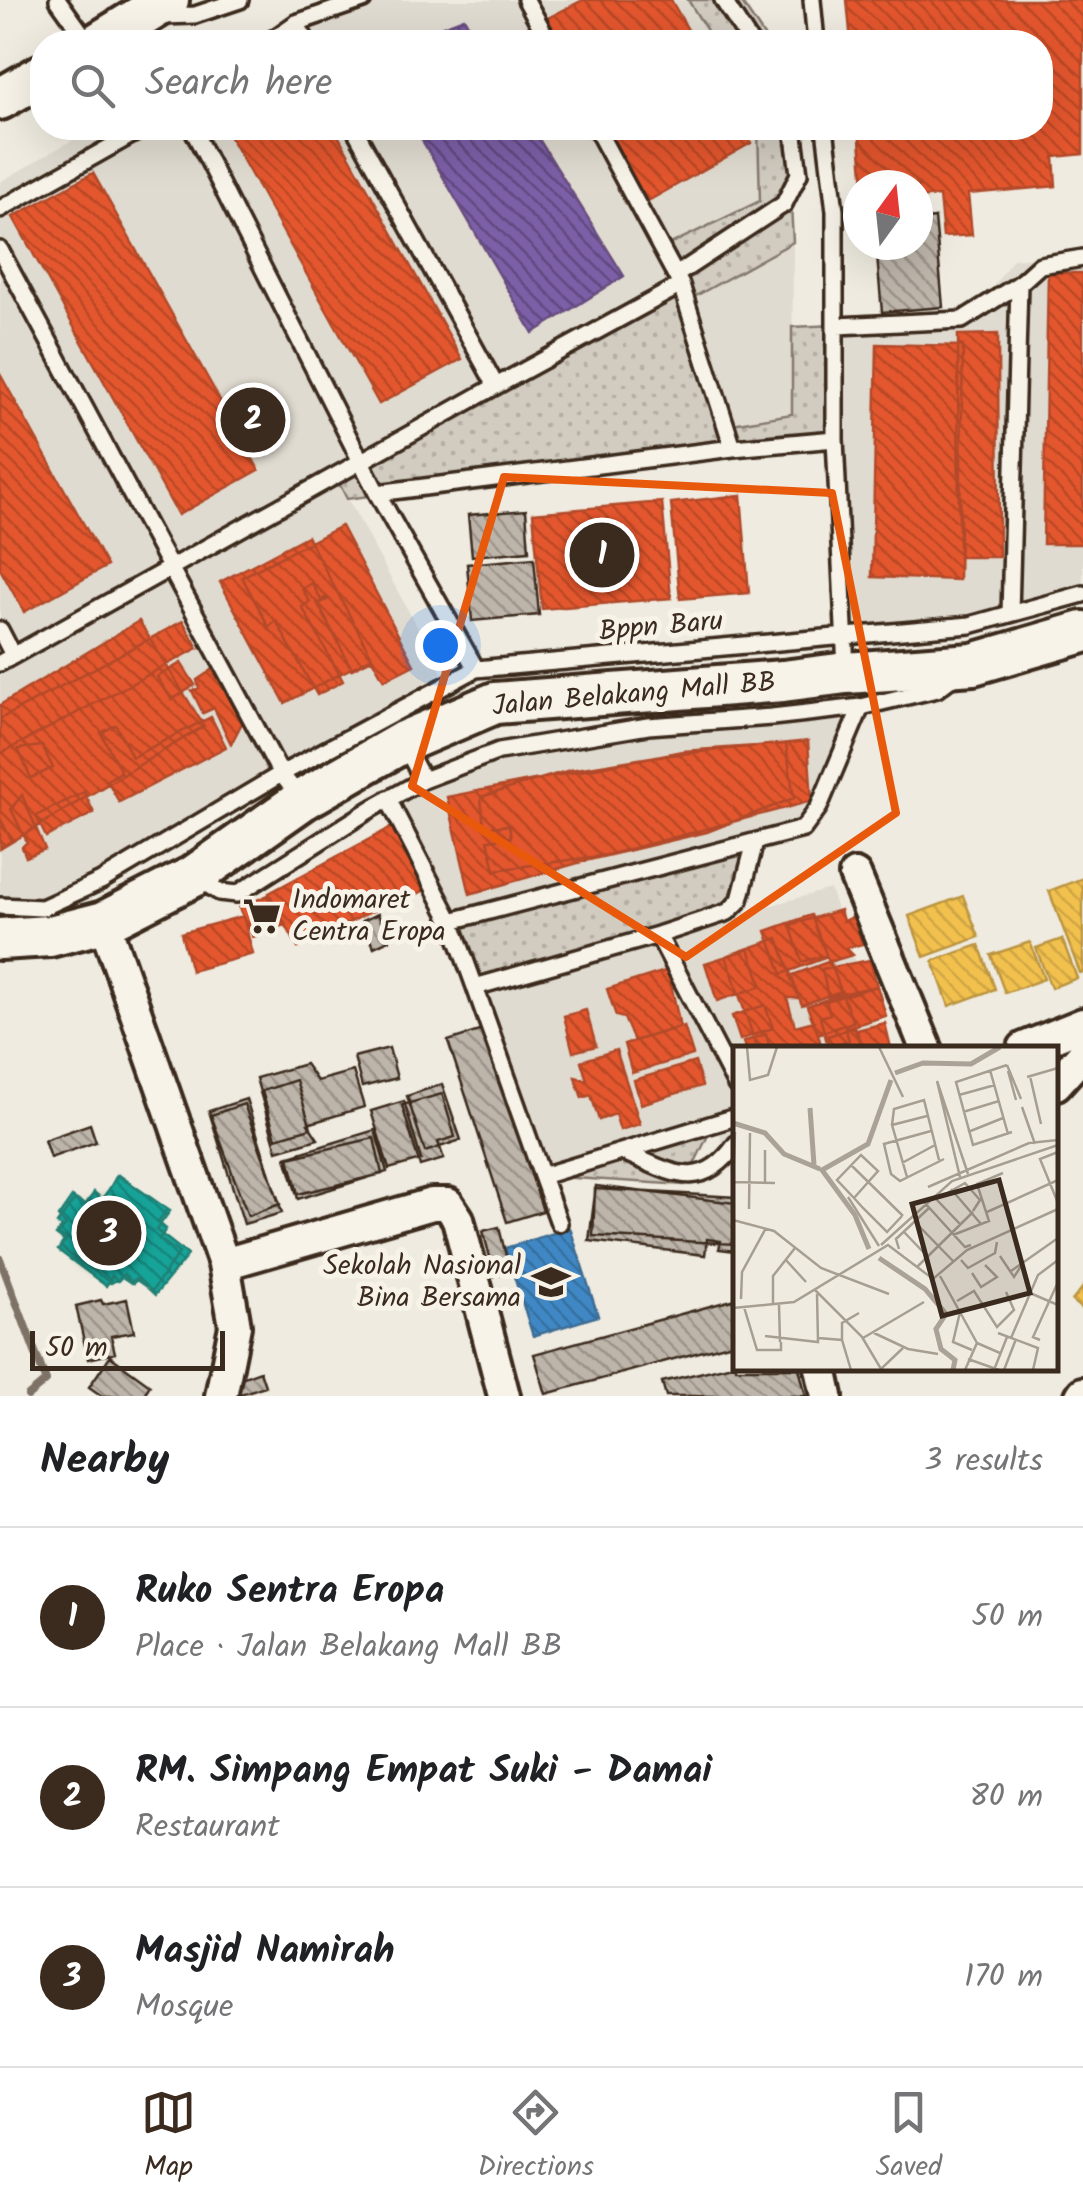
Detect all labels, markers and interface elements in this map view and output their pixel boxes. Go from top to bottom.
search box [30,30,1053,140]
text: Search here [145,55,332,115]
icon: search [65,58,120,113]
north arrow [843,170,933,260]
pin: 2 [220,382,286,458]
pin: 1 [570,518,634,592]
street label: Bppn Baru [597,599,725,655]
your location [415,620,466,671]
street label: Jalan Belakang Mall BB [490,660,778,730]
place label: Indomaret Centra Eropa [292,878,446,955]
supermarket icon: Indomaret Centra Eropa [241,895,283,937]
inset map [733,1046,1058,1371]
pin: 3 [76,1196,142,1270]
place label: Sekolah Nasional Bina Bersama [323,1244,521,1321]
school or university icon: Sekolah Nasional Bina Bersama [530,1261,572,1303]
scale bar [30,1326,225,1370]
text: 50 m [45,1326,108,1371]
text: Nearby [40,1428,169,1495]
text: 3 results [924,1436,1043,1487]
text: Ruko Sentra Eropa [135,1562,444,1622]
text: 1 [68,1592,77,1643]
text: 50 m [972,1592,1043,1643]
text: Place · Jalan Belakang Mall BB [135,1622,562,1673]
text: RM. Simpang Empat Suki - Damai [135,1742,712,1802]
text: 2 [63,1772,82,1823]
text: 80 m [969,1772,1043,1823]
text: Restaurant [135,1802,280,1853]
text: Masjid Namirah [135,1922,395,1982]
text: 3 [64,1952,81,2003]
text: 170 m [964,1952,1043,2003]
text: Mosque [135,1982,233,2033]
tab: Map [141,2085,196,2190]
tab: Directions [478,2085,594,2190]
tab: Saved [876,2085,942,2190]

